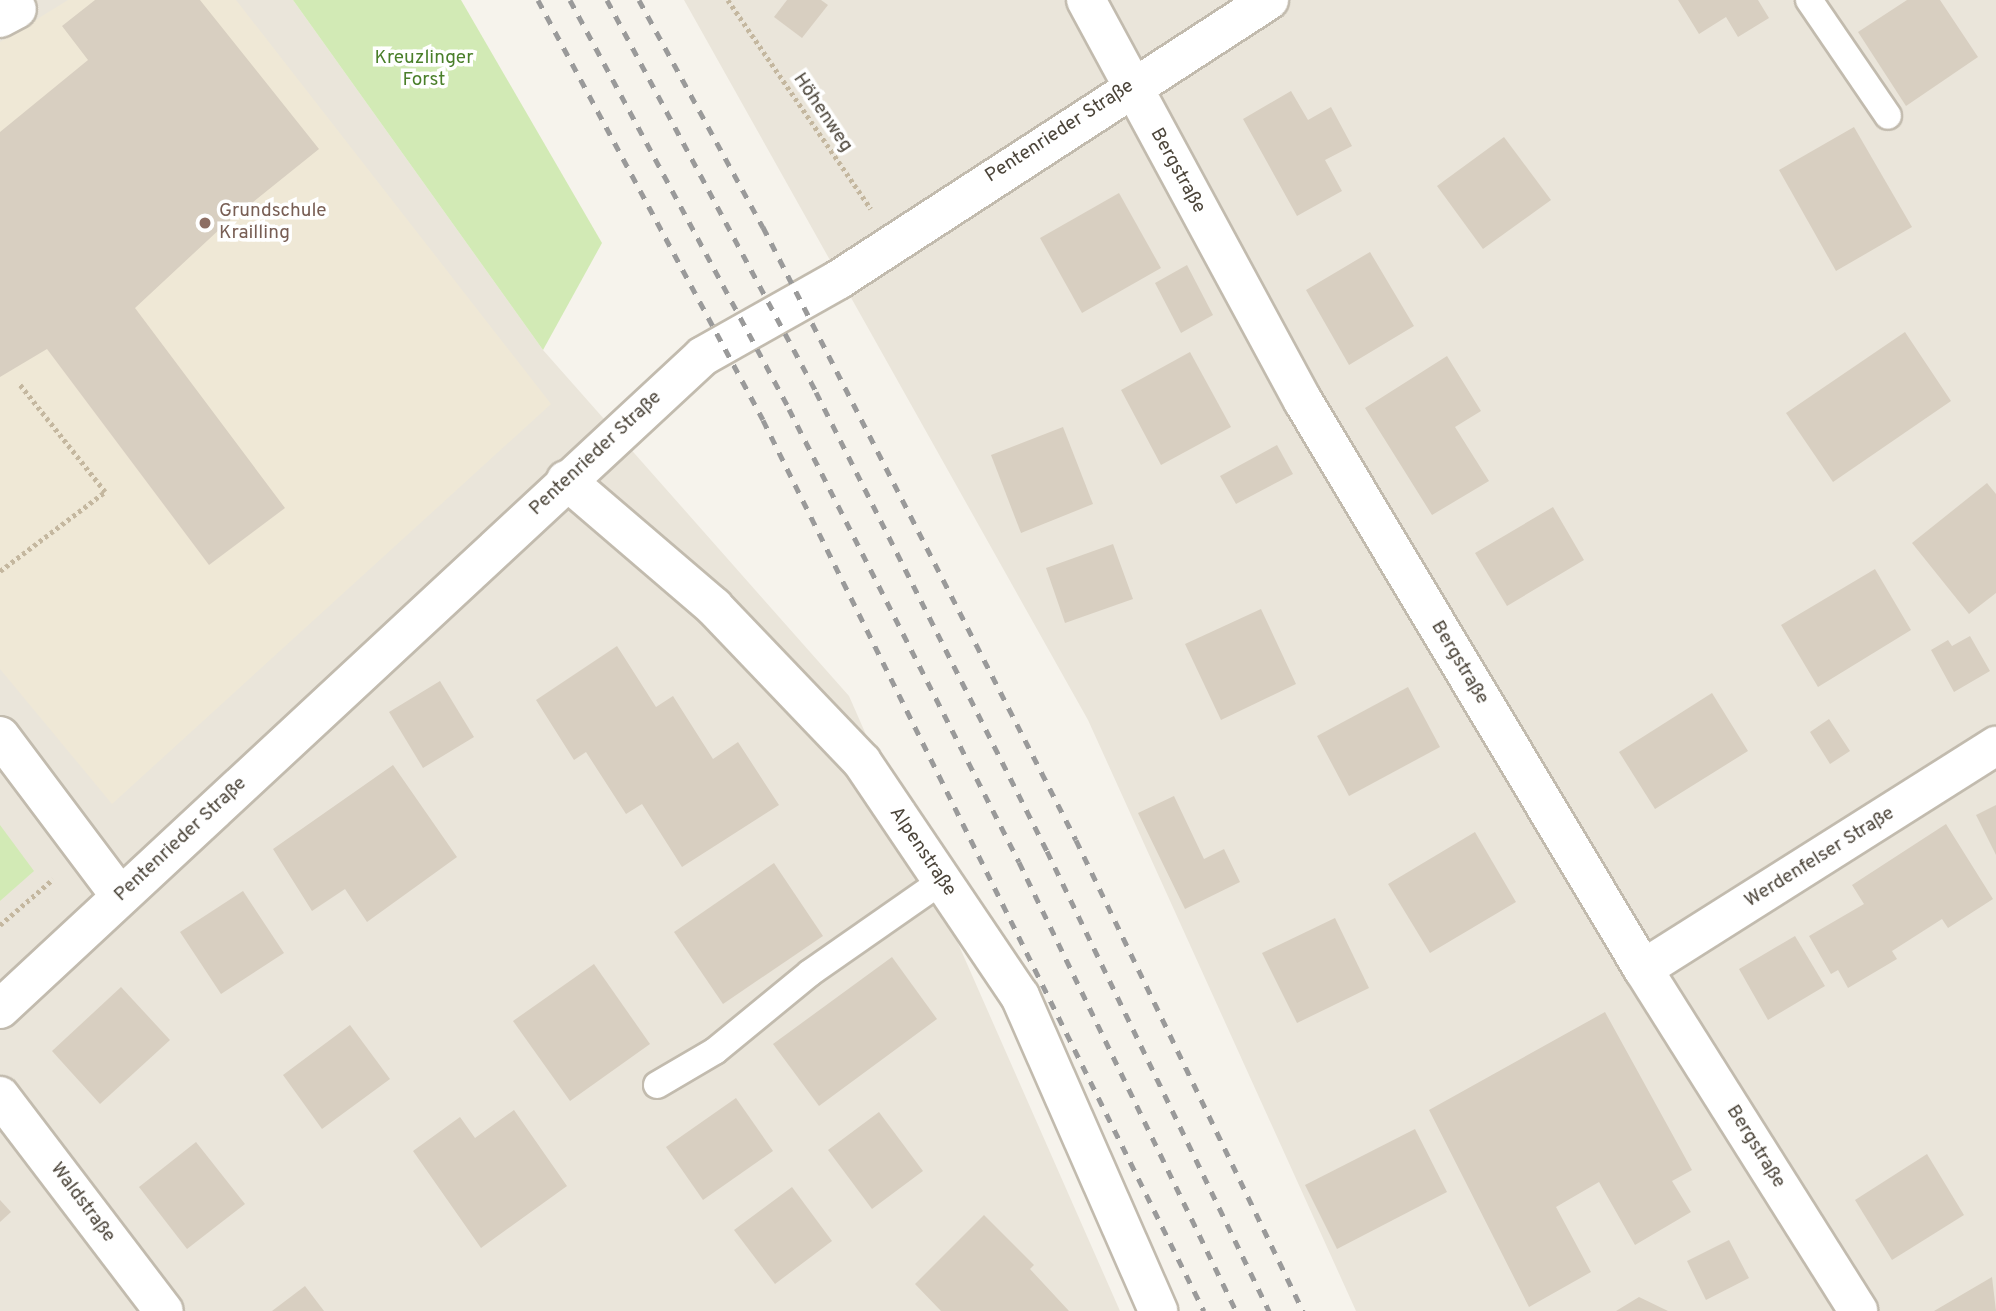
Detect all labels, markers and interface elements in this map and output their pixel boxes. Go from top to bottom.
park label: Kreuzlinger Forst [374,48,474,92]
street label: Höhenweg [787,69,857,157]
street label: Pentenrieder Straße [982,76,1138,188]
street label: Bergstraße [1144,125,1210,217]
place label: Grundschule Krailling [219,201,327,245]
marker: Grundschule Krailling [197,215,213,231]
street label: Pentenrieder Straße [525,387,667,521]
street label: Bergstraße [1425,617,1493,709]
street label: Pentenrieder Straße [110,773,252,907]
street label: Alpenstraße [884,803,960,901]
street label: Werdenfelser Straße [1741,803,1899,913]
street label: Bergstraße [1721,1101,1789,1193]
street label: Waldstraße [45,1159,119,1247]

